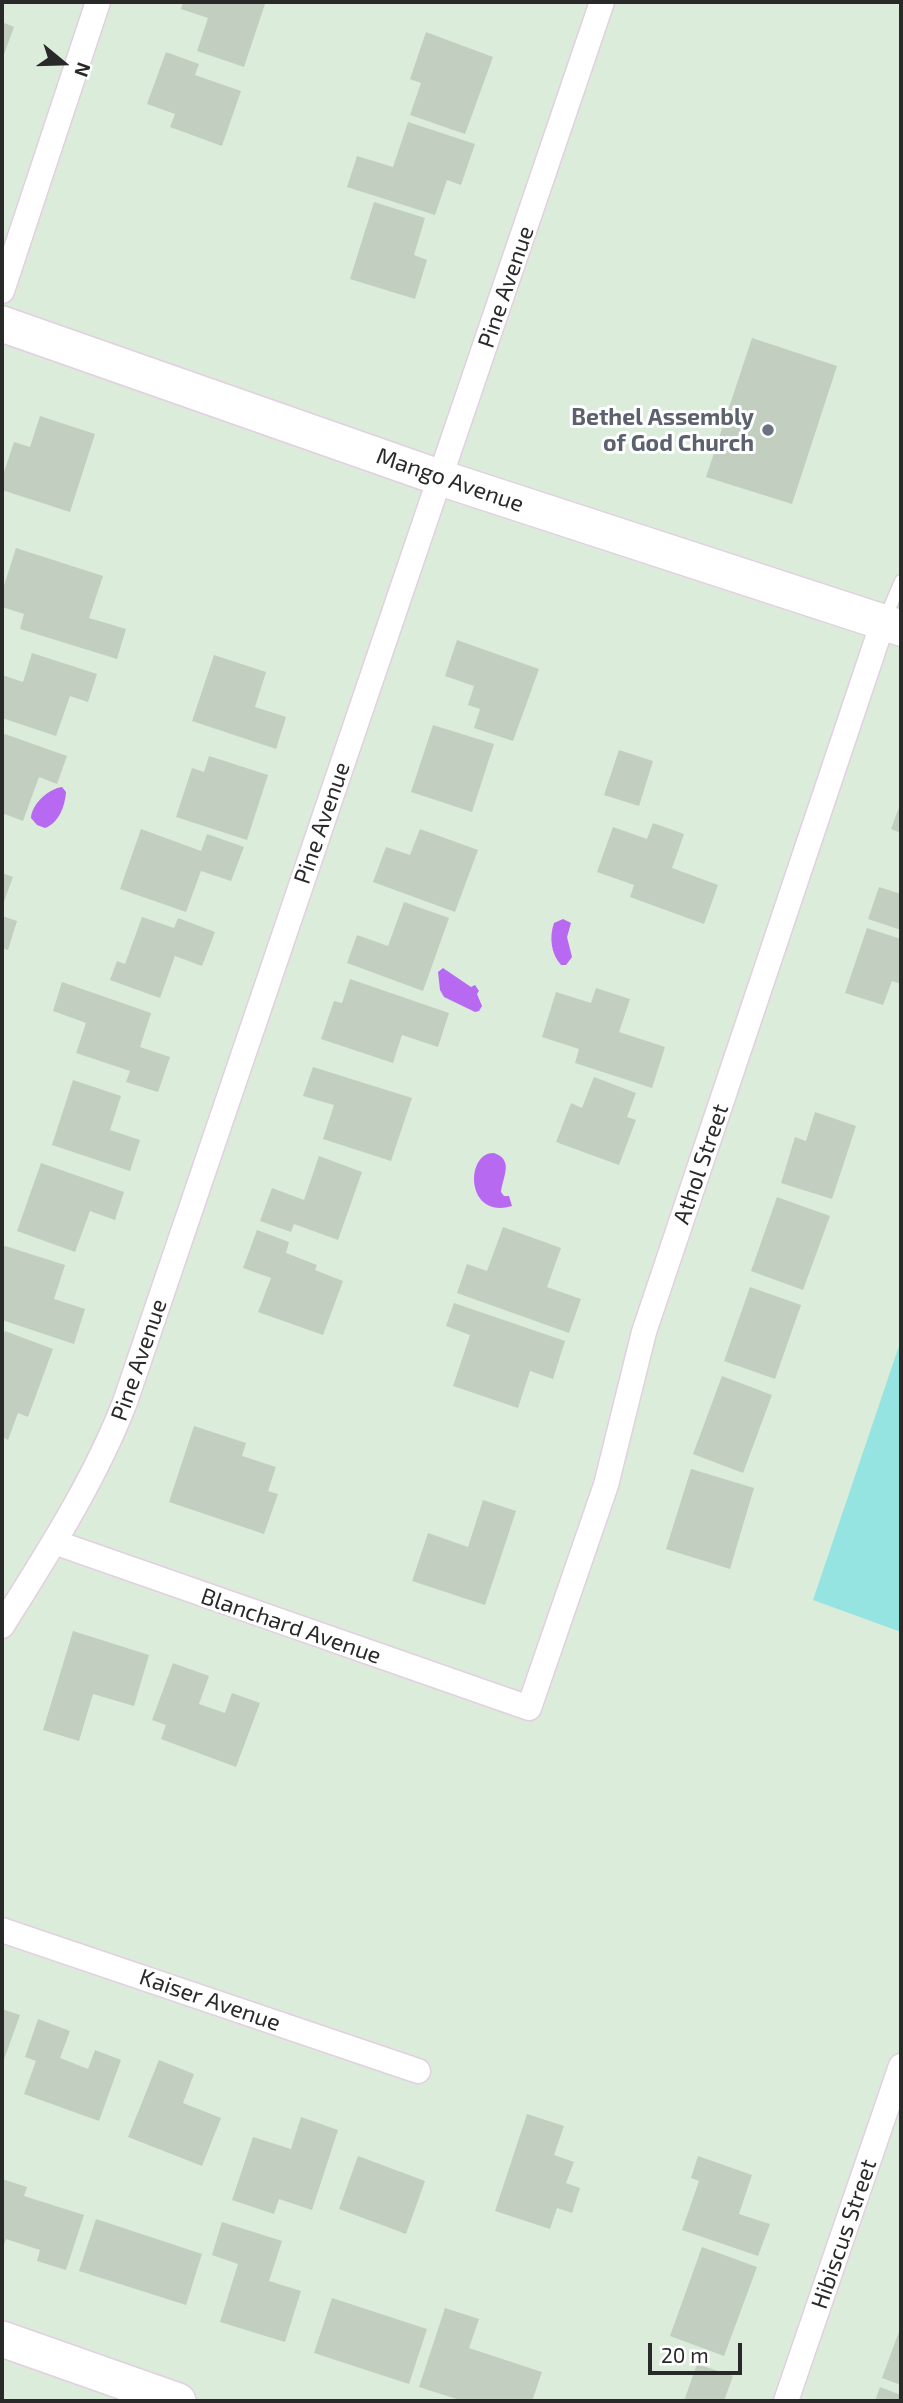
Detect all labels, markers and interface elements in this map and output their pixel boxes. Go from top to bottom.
north arrow [28,28,98,98]
text: N [70,60,96,80]
street label: Pine Avenue [472,222,540,352]
place label: Bethel Assembly of God Church [571,403,754,457]
marker: Bethel Assembly of God Church [760,422,776,438]
street label: Mango Avenue [373,442,527,518]
street label: Pine Avenue [288,758,356,888]
street label: Athol Street [668,1100,734,1228]
street label: Pine Avenue [105,1295,173,1425]
street label: Blanchard Avenue [197,1582,385,1670]
street label: Kaiser Avenue [136,1963,284,2037]
street label: Hibiscus Street [805,2155,883,2313]
scale bar [651,2330,746,2374]
text: 20 m [661,2342,709,2367]

